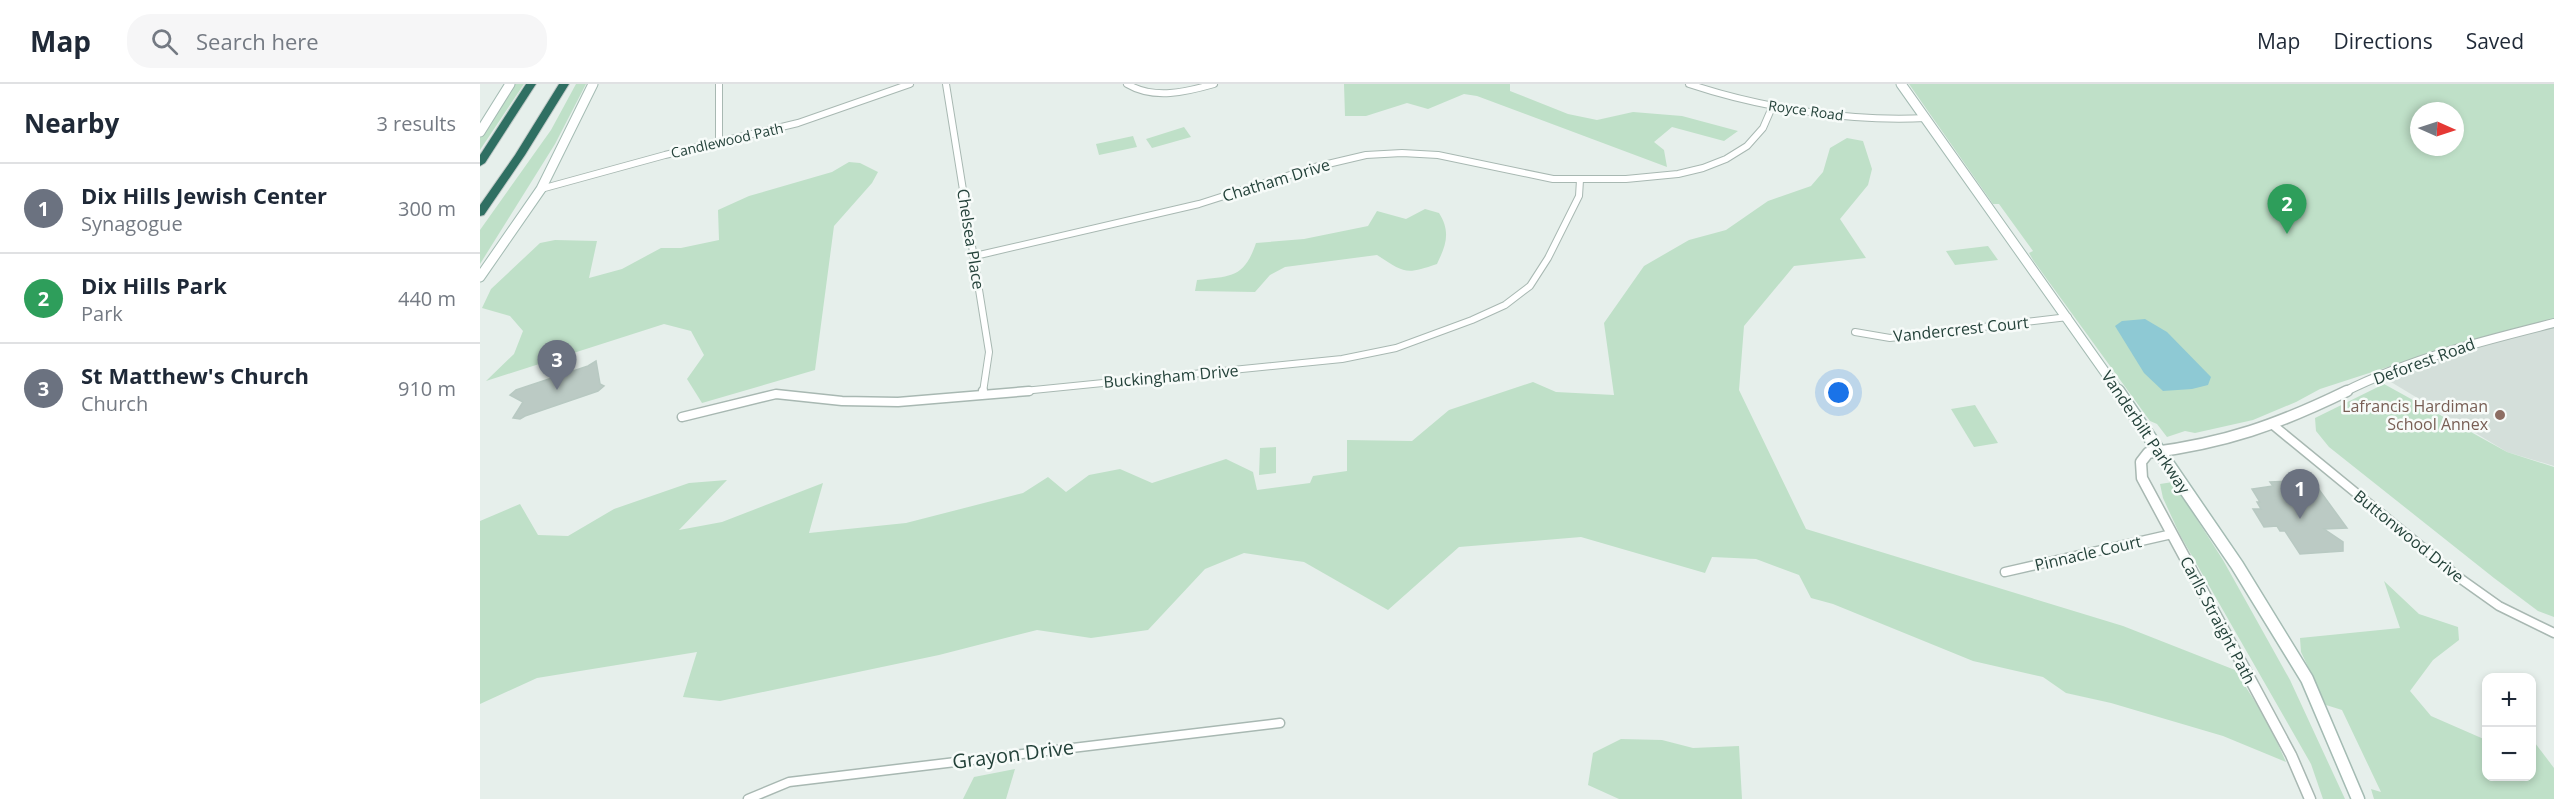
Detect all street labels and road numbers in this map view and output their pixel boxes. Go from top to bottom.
street label: Royce Road [1767,95,1845,125]
street label: Candlewood Path [669,118,785,162]
street label: Chatham Drive [1220,153,1332,207]
street label: Chelsea Place [952,187,990,291]
street label: Vandercrest Court [1892,311,2030,347]
street label: Deforest Road [2370,332,2478,390]
street label: Buckingham Drive [1103,359,1240,393]
street label: Vanderbilt Parkway [2097,366,2196,499]
street label: Buttonwood Drive [2349,485,2469,587]
street label: Pinnacle Court [2033,530,2144,576]
street label: Carlls Straight Path [2175,552,2261,688]
street label: Grayon Drive [951,733,1075,775]

